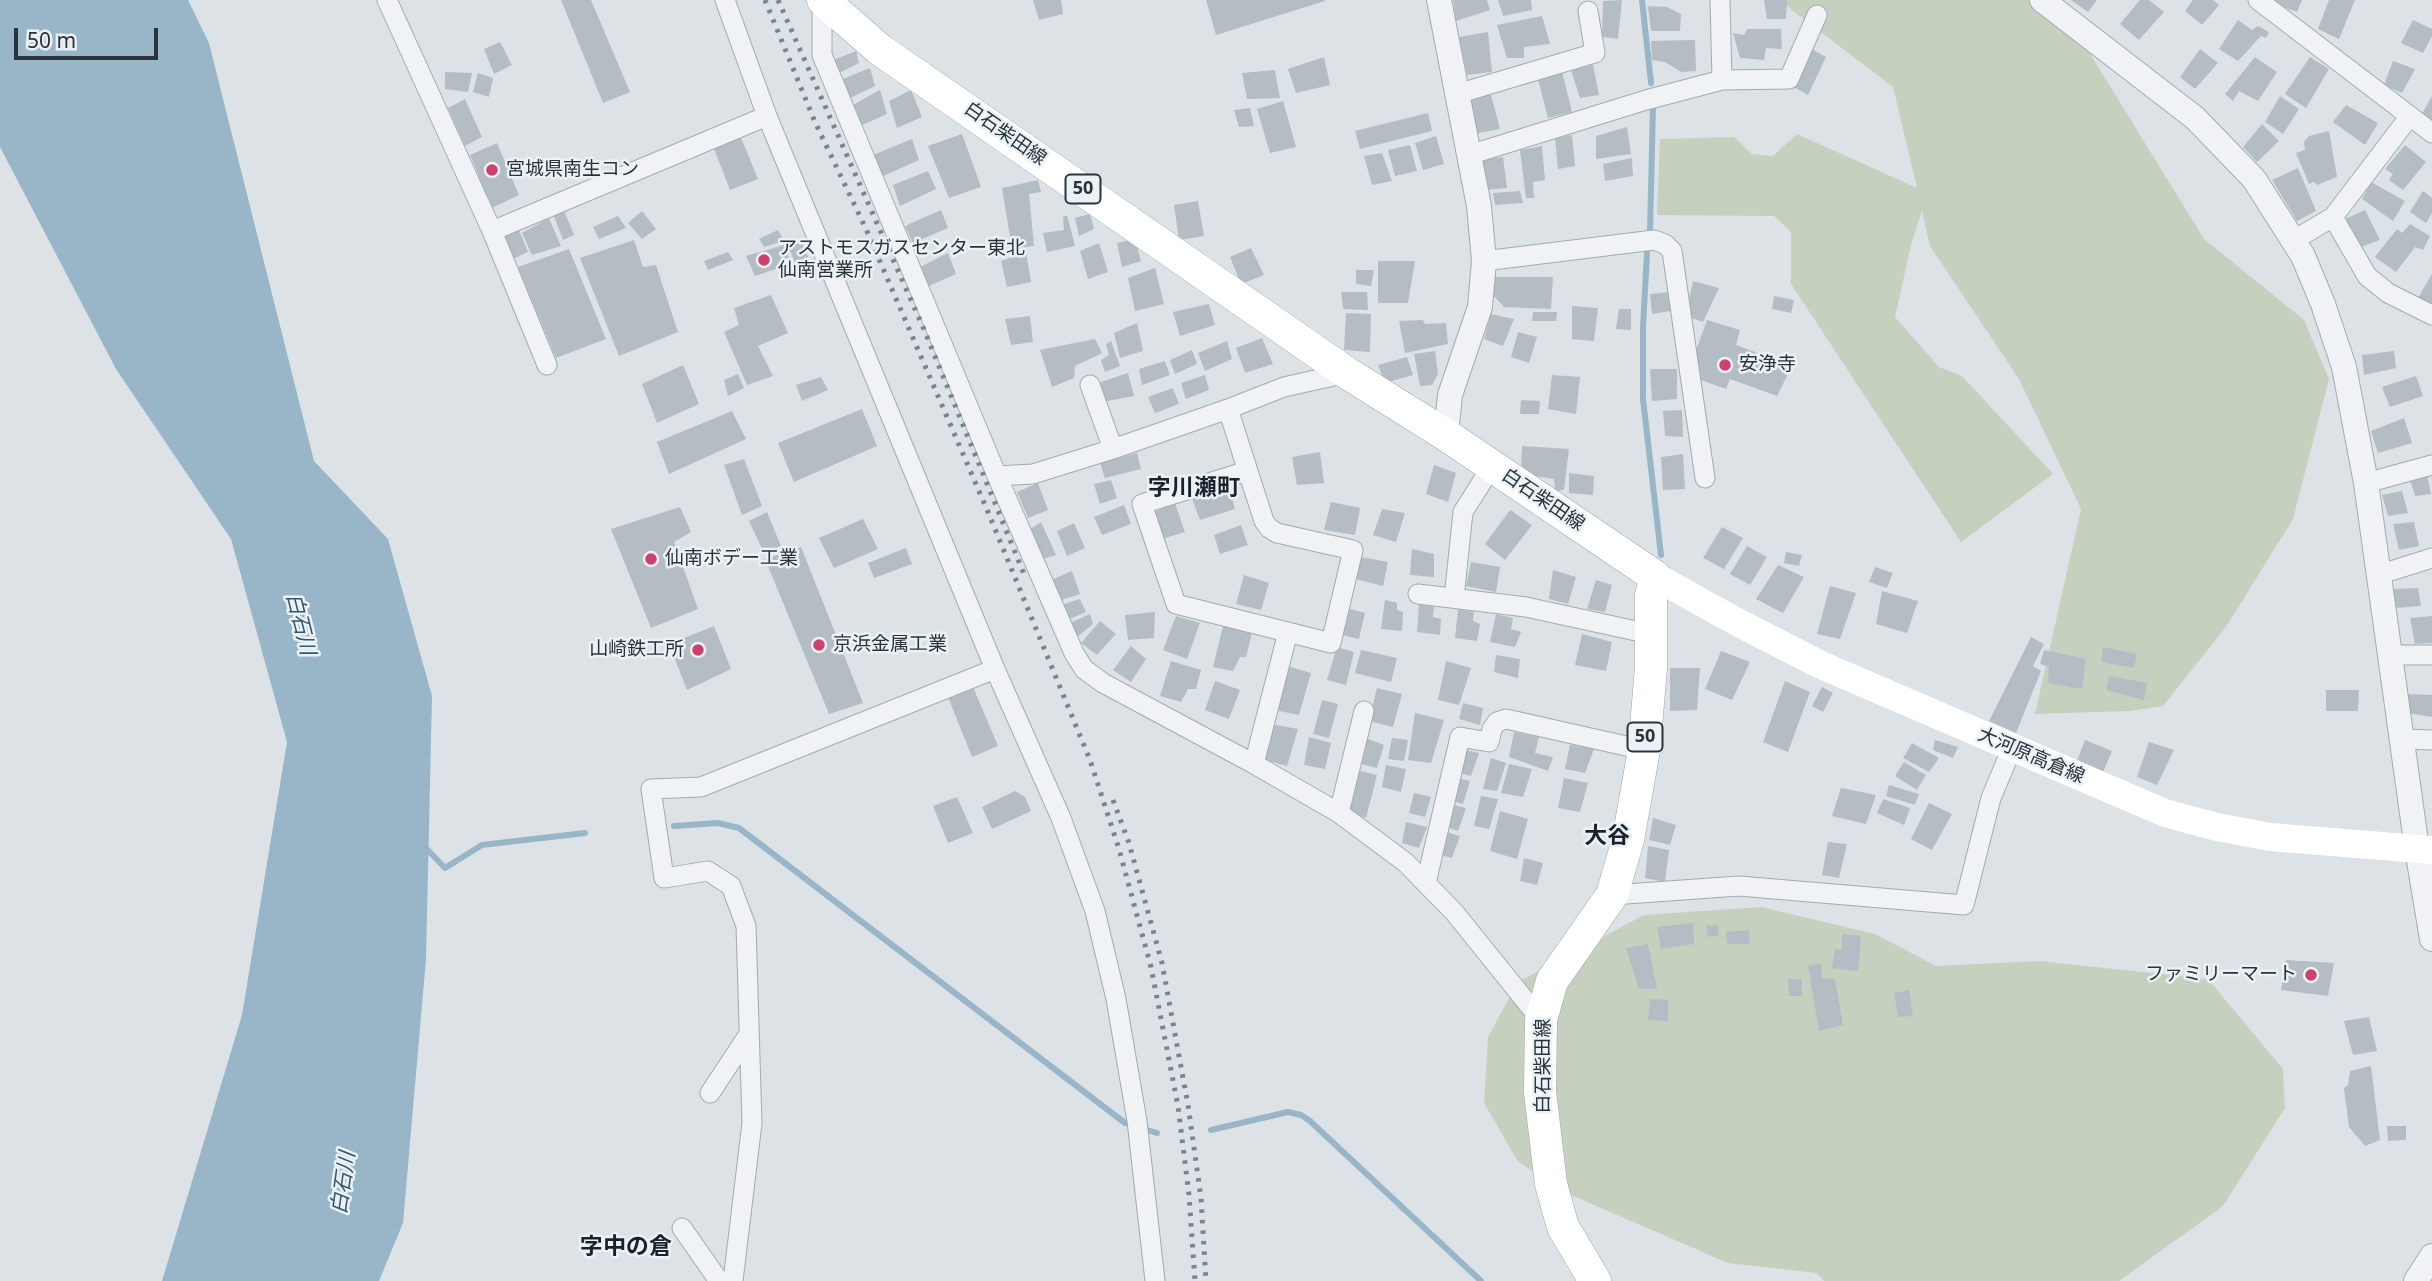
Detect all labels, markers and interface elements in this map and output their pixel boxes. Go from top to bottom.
scale bar [18,14,161,58]
text: 50 m [27,26,76,54]
street label: 白石柴田線 [960,97,1050,171]
place label: 宮城県南生コン [506,159,639,181]
marker: 宮城県南生コン [484,162,500,178]
road number: 50 [1066,174,1100,204]
place label: アストモスガスセンター東北 仙南営業所 [778,238,1025,282]
marker: アストモスガスセンター東北 仙南営業所 [756,252,772,268]
place label: 安浄寺 [1739,354,1796,376]
marker: 安浄寺 [1717,357,1733,373]
street label: 白石柴田線 [1497,464,1589,536]
district label: 字川瀬町 [1148,474,1240,502]
place label: 仙南ボデー工業 [665,548,798,570]
marker: 仙南ボデー工業 [643,551,659,567]
water label: 白石川 [280,590,320,658]
place label: 京浜金属工業 [833,634,947,656]
marker: 京浜金属工業 [811,637,827,653]
place label: 山崎鉄工所 [589,639,684,661]
marker: 山崎鉄工所 [690,642,706,658]
road number: 50 [1628,722,1662,752]
street label: 大河原高倉線 [1974,723,2088,789]
district label: 大谷 [1584,822,1630,850]
place label: ファミリーマート [2145,964,2297,986]
marker: ファミリーマート [2303,967,2319,983]
street label: 白石柴田線 [1533,1019,1555,1113]
water label: 白石川 [327,1150,361,1216]
district label: 字中の倉 [580,1233,672,1261]

